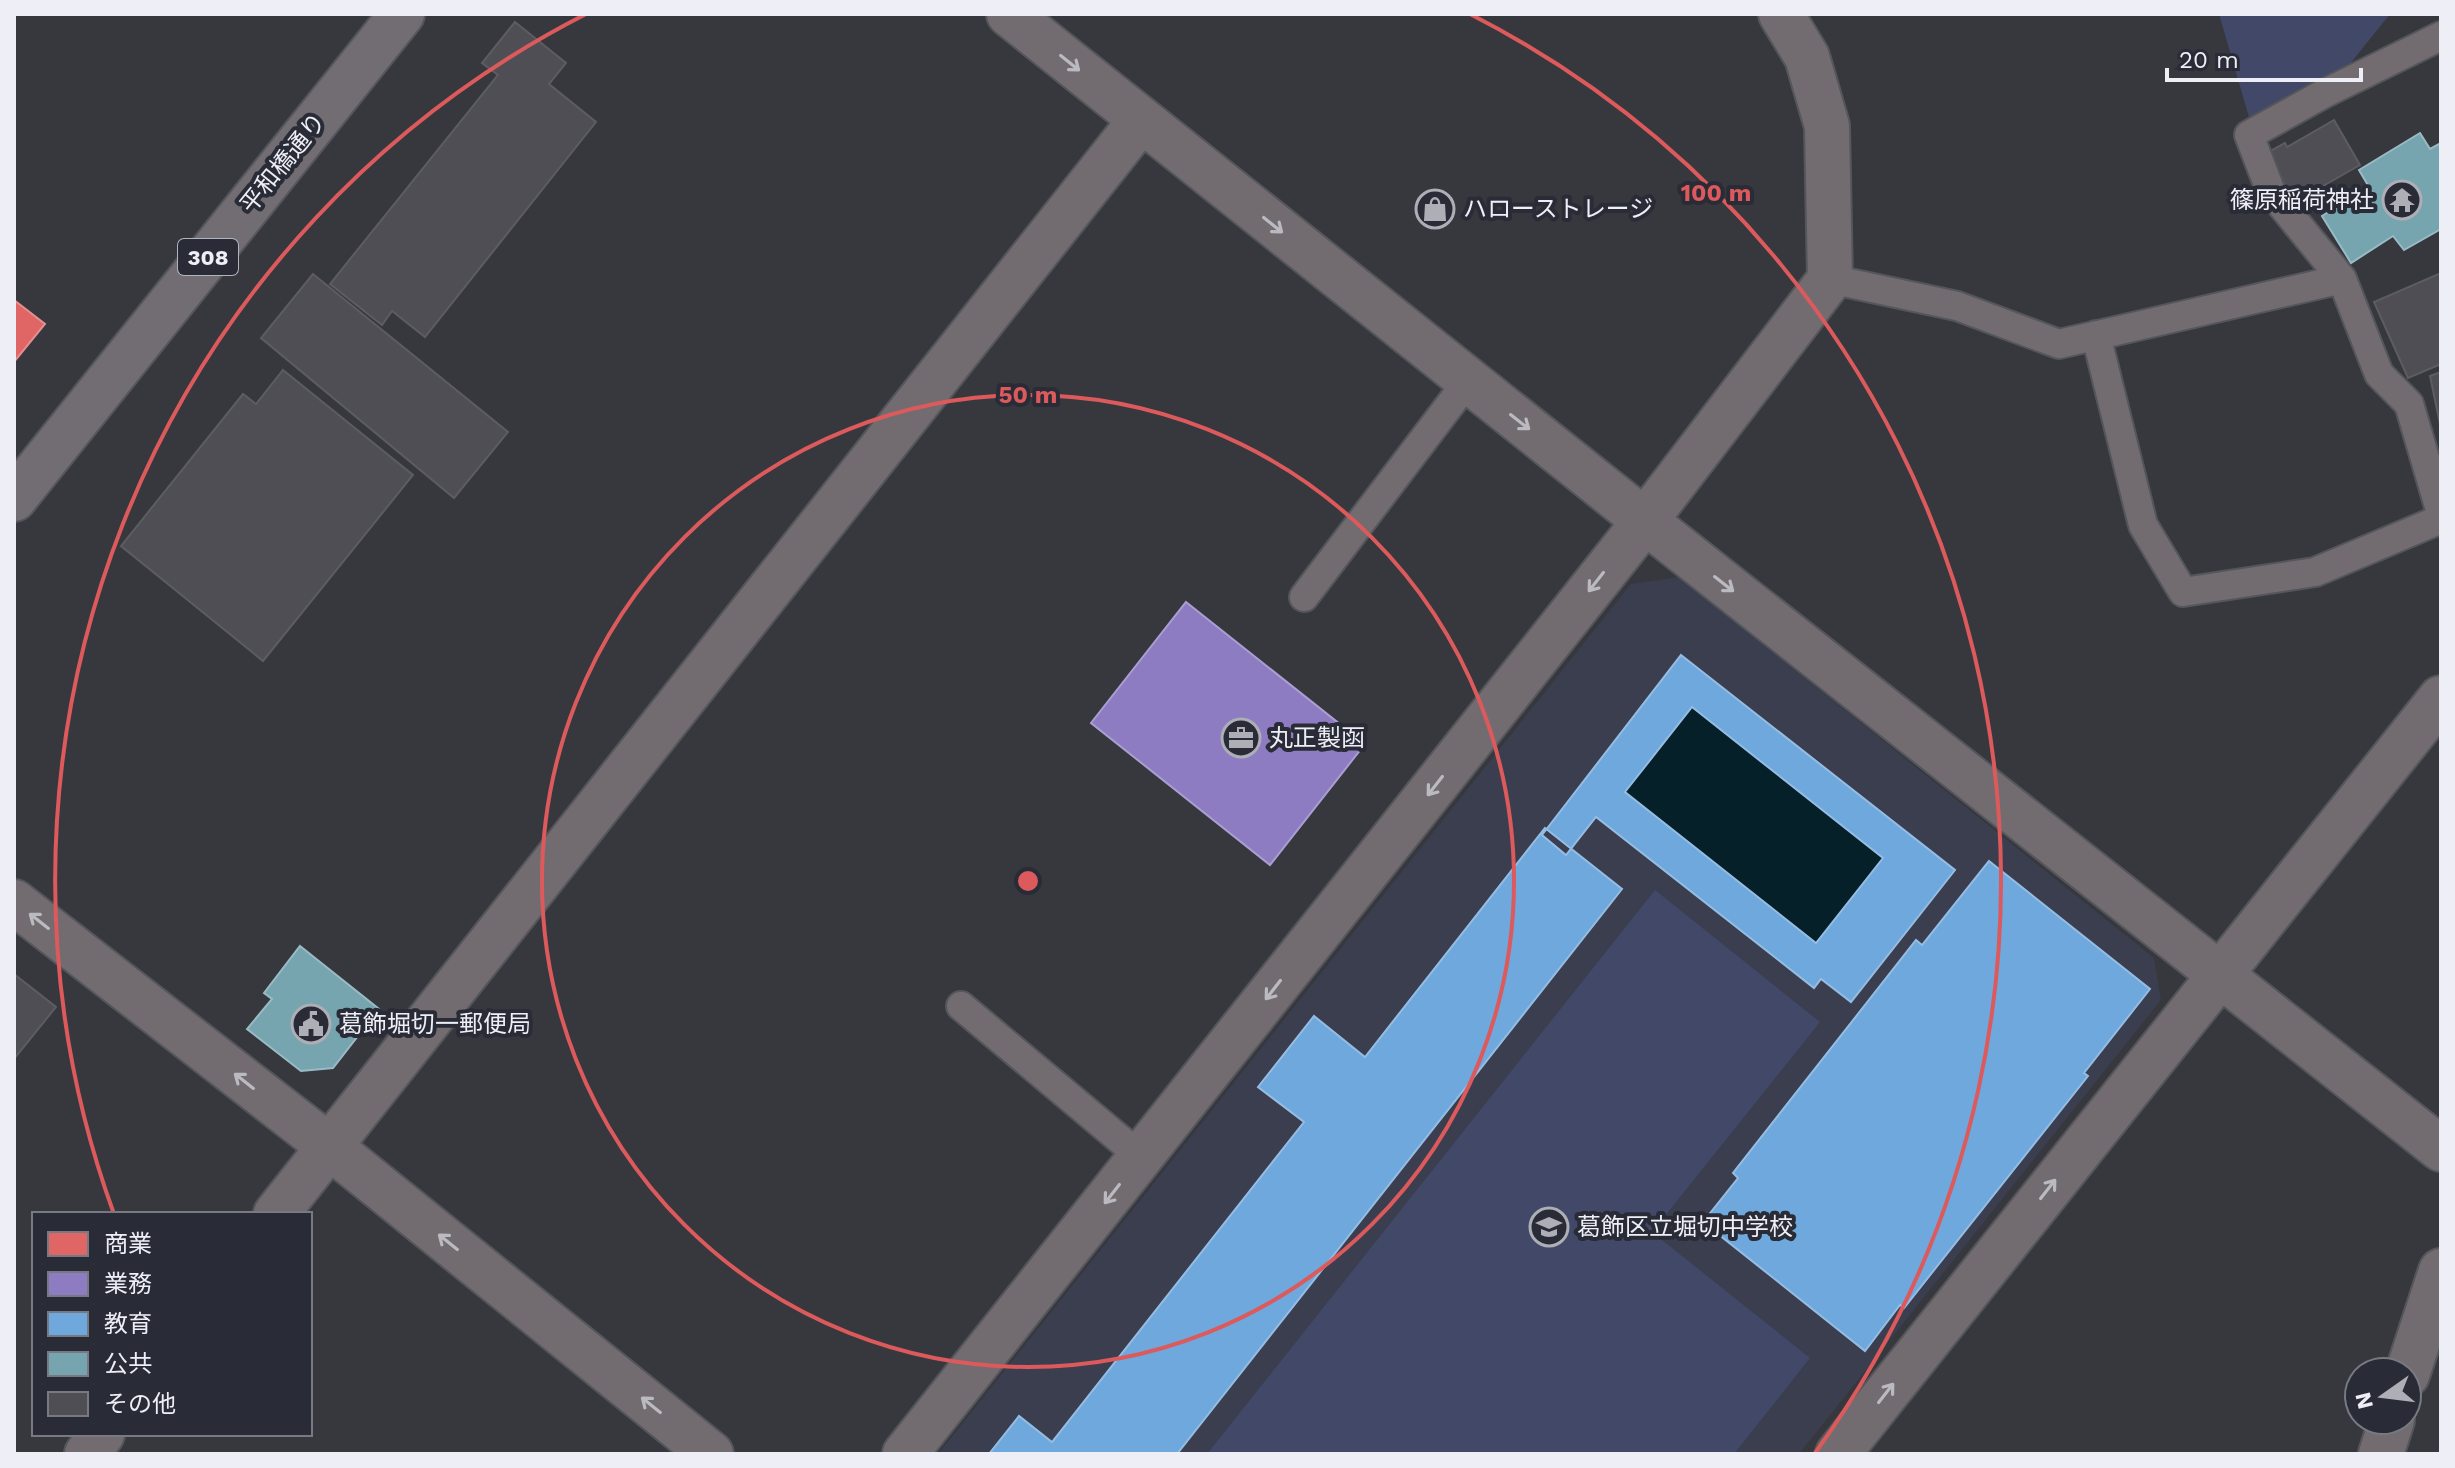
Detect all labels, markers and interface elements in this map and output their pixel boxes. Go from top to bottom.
scale bar [2167,32,2361,82]
text: 20 m [2179,46,2239,74]
one-way arrow [1059,54,1080,71]
street label: 平和橋通り [234,108,332,218]
text: 100 m [1681,179,1751,207]
temple icon: 篠原稲荷神社 [2381,179,2423,221]
place label: 篠原稲荷神社 [2230,186,2374,214]
shop icon: ハローストレージ [1414,188,1456,230]
place label: ハローストレージ [1463,195,1653,223]
one-way arrow [1262,217,1283,234]
road number: 308 [178,239,238,275]
text: 50 m [999,381,1057,409]
one-way arrow [1509,414,1530,431]
one-way arrow [1587,571,1605,592]
one-way arrow [1713,575,1734,592]
office icon: 丸正製函 [1220,717,1262,759]
place label: 丸正製函 [1269,724,1365,752]
one-way arrow [1426,775,1443,796]
centre of rings [1014,867,1042,895]
one-way arrow [29,913,50,930]
one-way arrow [1264,979,1282,1000]
public building icon: 葛飾堀切一郵便局 [290,1003,332,1045]
place label: 葛飾堀切一郵便局 [339,1010,531,1038]
one-way arrow [234,1072,255,1089]
one-way arrow [2039,1179,2056,1200]
one-way arrow [1103,1183,1120,1204]
school or university icon: 葛飾区立堀切中学校 [1528,1206,1570,1248]
legend [32,1212,312,1436]
place label: 葛飾区立堀切中学校 [1577,1213,1793,1241]
text: 商業 [104,1230,152,1258]
one-way arrow [438,1233,459,1251]
text: 業務 [104,1270,152,1298]
text: 教育 [104,1310,152,1338]
text: 公共 [104,1350,152,1378]
north arrow [2343,1356,2423,1436]
one-way arrow [1877,1383,1895,1404]
text: その他 [104,1390,176,1418]
text: N [2350,1390,2378,1412]
one-way arrow [641,1396,662,1414]

